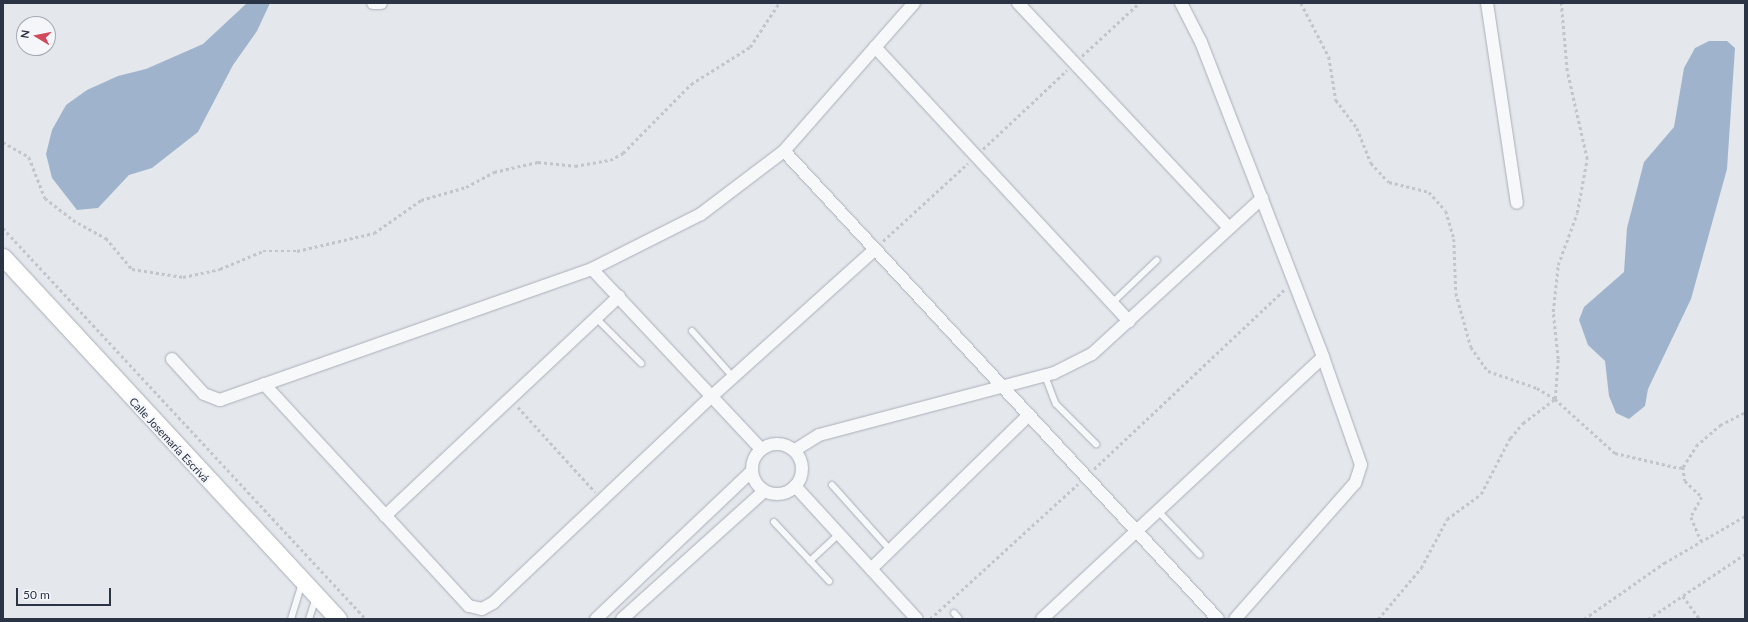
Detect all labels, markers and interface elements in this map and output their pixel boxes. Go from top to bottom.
north arrow [16,16,56,56]
text: N [18,29,32,39]
street label: Calle Josemaría Escrivá [126,395,212,485]
scale bar [18,580,113,606]
text: 50 m [23,587,50,602]

